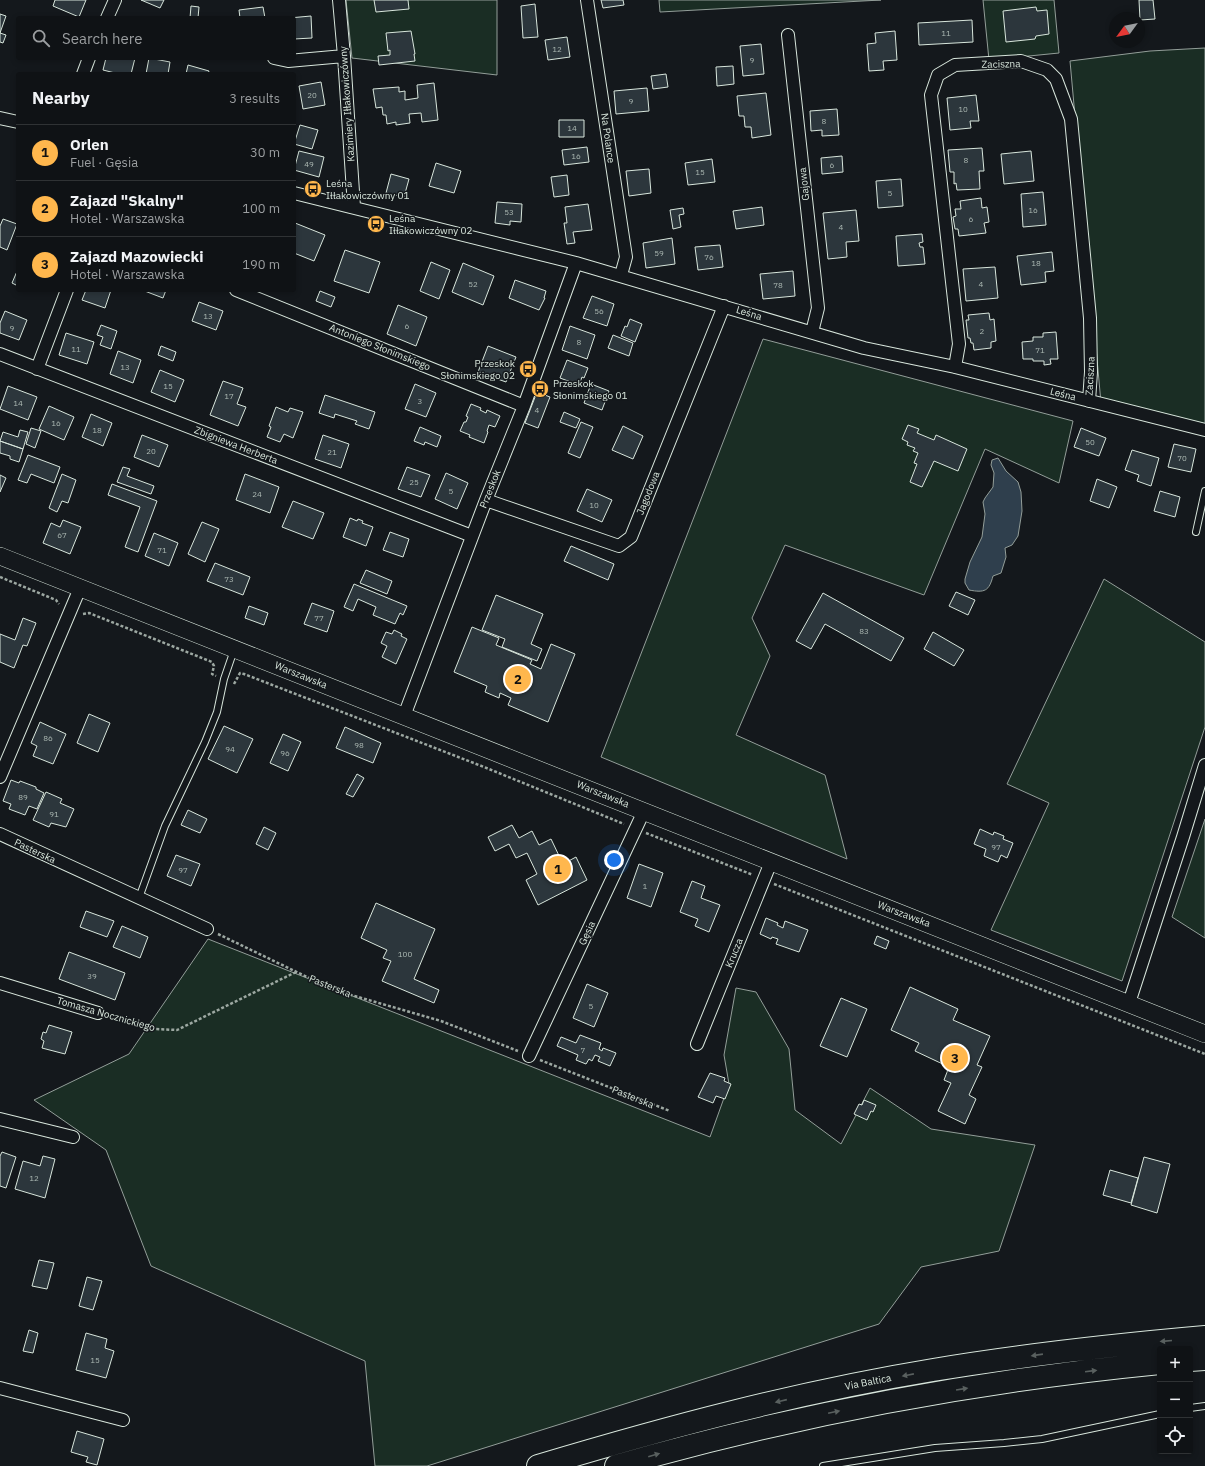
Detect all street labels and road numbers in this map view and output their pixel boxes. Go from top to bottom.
street label: Kazimiery Iłłakowiczówny [336,46,358,162]
street label: Zaciszna [981,57,1021,71]
street label: Na Polance [598,112,618,164]
street label: Gajowa [796,166,812,201]
street label: Leśna [735,303,764,323]
street label: Antoniego Słonimskiego [327,321,433,373]
street label: Zaciszna [1082,355,1098,396]
street label: Leśna [1049,385,1078,404]
street label: Zbigniewa Herberta [192,423,280,467]
street label: Przeskok [476,467,504,510]
street label: Jagodowa [633,469,663,517]
street label: Warszawska [273,659,330,692]
street label: Warszawska [575,778,632,811]
street label: Pasterska [12,836,58,866]
street label: Warszawska [876,898,933,930]
street label: Gęsia [576,918,598,947]
street label: Krucza [722,936,746,970]
street label: Pasterska [307,972,354,1001]
street label: Tomasza Nocznickiego [55,994,157,1034]
street label: Pasterska [610,1083,657,1112]
street label: Via Baltica [844,1371,893,1393]

